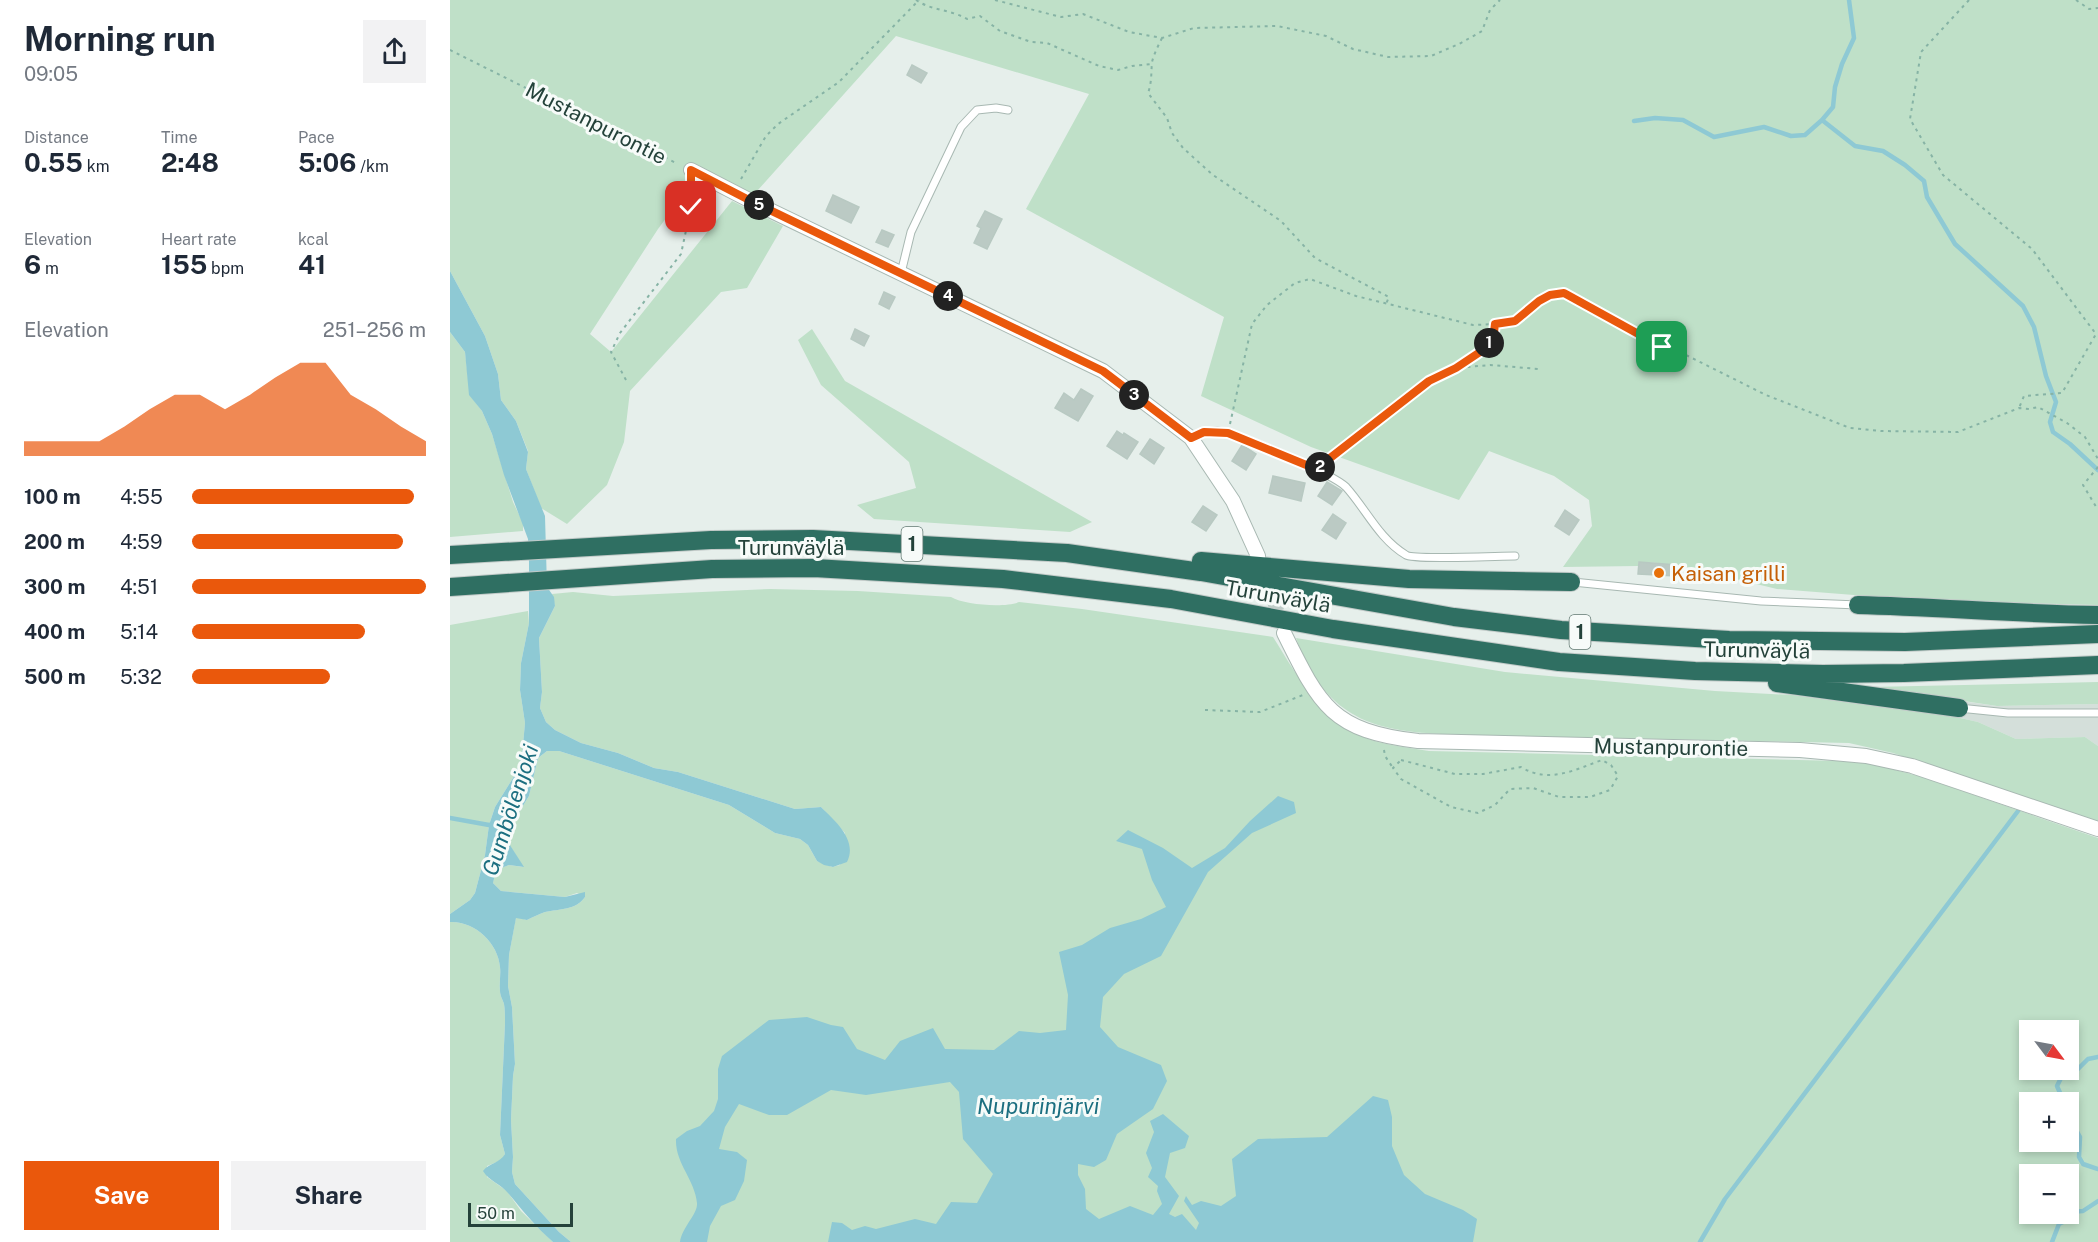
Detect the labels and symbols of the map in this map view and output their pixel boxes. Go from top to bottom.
street label: Mustanpurontie [521,77,671,169]
pin [665,181,716,232]
pin: 5 [744,190,774,220]
pin: 4 [933,281,963,311]
pin [1636,321,1687,372]
pin: 1 [1474,328,1504,358]
pin: 3 [1119,380,1149,410]
pin: 2 [1305,452,1335,482]
road number: 1 [902,527,922,561]
street label: Turunväylä [738,535,844,560]
place label: Kaisan grilli [1671,561,1786,586]
marker: Kaisan grilli [1652,566,1666,580]
street label: Turunväylä [1223,574,1333,618]
road number: 1 [1570,615,1590,649]
street label: Turunväylä [1703,637,1811,663]
street label: Mustanpurontie [1593,733,1749,761]
water label: Gumbölenjoki [477,741,544,879]
north arrow [2019,1020,2079,1080]
water label: Nupurinjärvi [977,1093,1100,1119]
scale bar [468,1200,573,1228]

